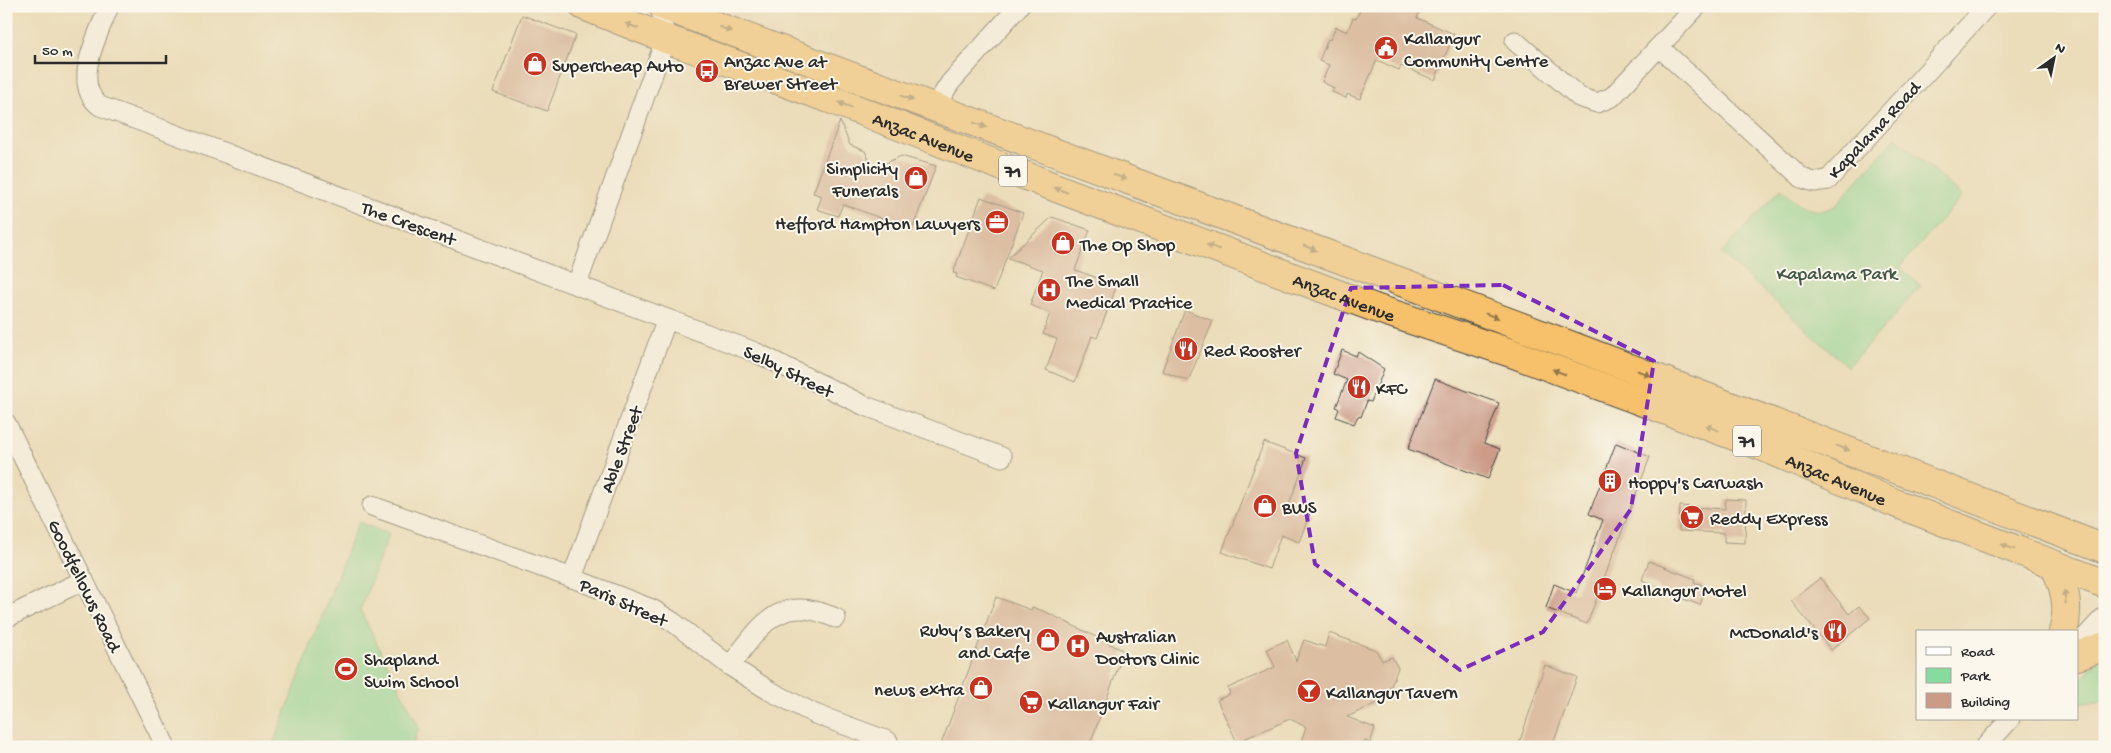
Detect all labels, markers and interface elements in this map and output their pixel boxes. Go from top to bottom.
one-way arrow [625,22,640,29]
one-way arrow [718,25,733,33]
place label: Kallangur Community Centre [1404,29,1548,74]
scale bar [35,32,166,64]
north arrow [2028,32,2078,82]
public building icon: Kallangur Community Centre [1373,35,1399,61]
text: N [2051,40,2068,59]
text: 50 m [42,43,73,61]
shop icon: Supercheap Auto [522,51,548,77]
place label: Anzac Ave at Brewer Street [723,52,839,97]
place label: Supercheap Auto [552,56,684,79]
bus stop icon: Anzac Ave at Brewer Street [694,58,720,84]
street label: Kapalama Road [1824,76,1928,185]
one-way arrow [900,94,915,102]
one-way arrow [837,101,852,109]
street label: Anzac Avenue [869,109,977,169]
one-way arrow [973,121,988,129]
road number: 71 [999,156,1027,187]
place label: Simplicity Funerals [826,159,899,204]
shop icon: Simplicity Funerals [903,165,929,191]
one-way arrow [1113,173,1128,181]
one-way arrow [1053,186,1068,194]
street label: The Crescent [357,197,460,254]
office icon: Hefford Hampton Lawyers [984,209,1010,235]
place label: Hefford Hampton Lawyers [775,214,981,237]
shop icon: The Op Shop [1050,230,1076,256]
place label: The Op Shop [1079,235,1176,258]
one-way arrow [1205,243,1220,251]
one-way arrow [1303,244,1318,252]
park label: Kapalama Park [1777,264,1899,287]
street label: Anzac Avenue [1289,270,1398,329]
place label: The Small Medical Practice [1065,271,1192,316]
hospital icon: The Small Medical Practice [1036,277,1062,303]
one-way arrow [1484,313,1499,320]
restaurant icon: Red Rooster [1173,336,1199,362]
street label: Selby Street [739,341,838,406]
place label: Red Rooster [1204,341,1303,364]
one-way arrow [1551,368,1566,376]
one-way arrow [1637,369,1652,377]
restaurant icon: KFC [1346,374,1372,400]
place label: KFC [1376,379,1408,402]
street label: Able Street [597,402,650,497]
one-way arrow [1704,424,1719,431]
road number: 71 [1733,426,1761,456]
one-way arrow [1836,445,1850,453]
street label: Anzac Avenue [1781,450,1889,513]
building icon: Hoppy's Carwash [1597,468,1623,494]
place label: Hoppy's Carwash [1628,473,1763,496]
shop icon: BWS [1252,493,1278,519]
place label: BWS [1281,498,1317,521]
supermarket icon: Reddy Express [1679,504,1705,530]
place label: Reddy Express [1710,509,1829,532]
street label: Goodfellows Road [41,517,126,658]
one-way arrow [2001,543,2015,551]
street label: Paris Street [574,574,672,635]
hotel icon: Kallangur Motel [1592,576,1618,602]
place label: Kallangur Motel [1622,581,1747,604]
one-way arrow [2061,589,2069,605]
restaurant icon: McDonald's [1822,618,1848,644]
place label: Ruby’s Bakery and Cafe [920,621,1031,666]
place label: McDonald's [1729,623,1819,646]
shop icon: Ruby’s Bakery and Cafe [1035,627,1061,653]
place label: Australian Doctors Clinic [1094,627,1199,672]
legend [1916,630,2078,720]
hospital icon: Australian Doctors Clinic [1065,633,1091,659]
text: Road [1961,644,1995,662]
place label: Shapland Swim School [364,650,459,695]
sports icon: Shapland Swim School [333,656,359,682]
text: Park [1960,668,1991,686]
shop icon: news extra [968,675,994,701]
bar icon: Kallangur Tavern [1296,678,1322,704]
place label: news extra [874,680,965,703]
place label: Kallangur Tavern [1326,683,1458,706]
supermarket icon: Kallangur Fair [1018,689,1044,715]
place label: Kallangur Fair [1048,694,1161,717]
text: Building [1960,694,2010,712]

